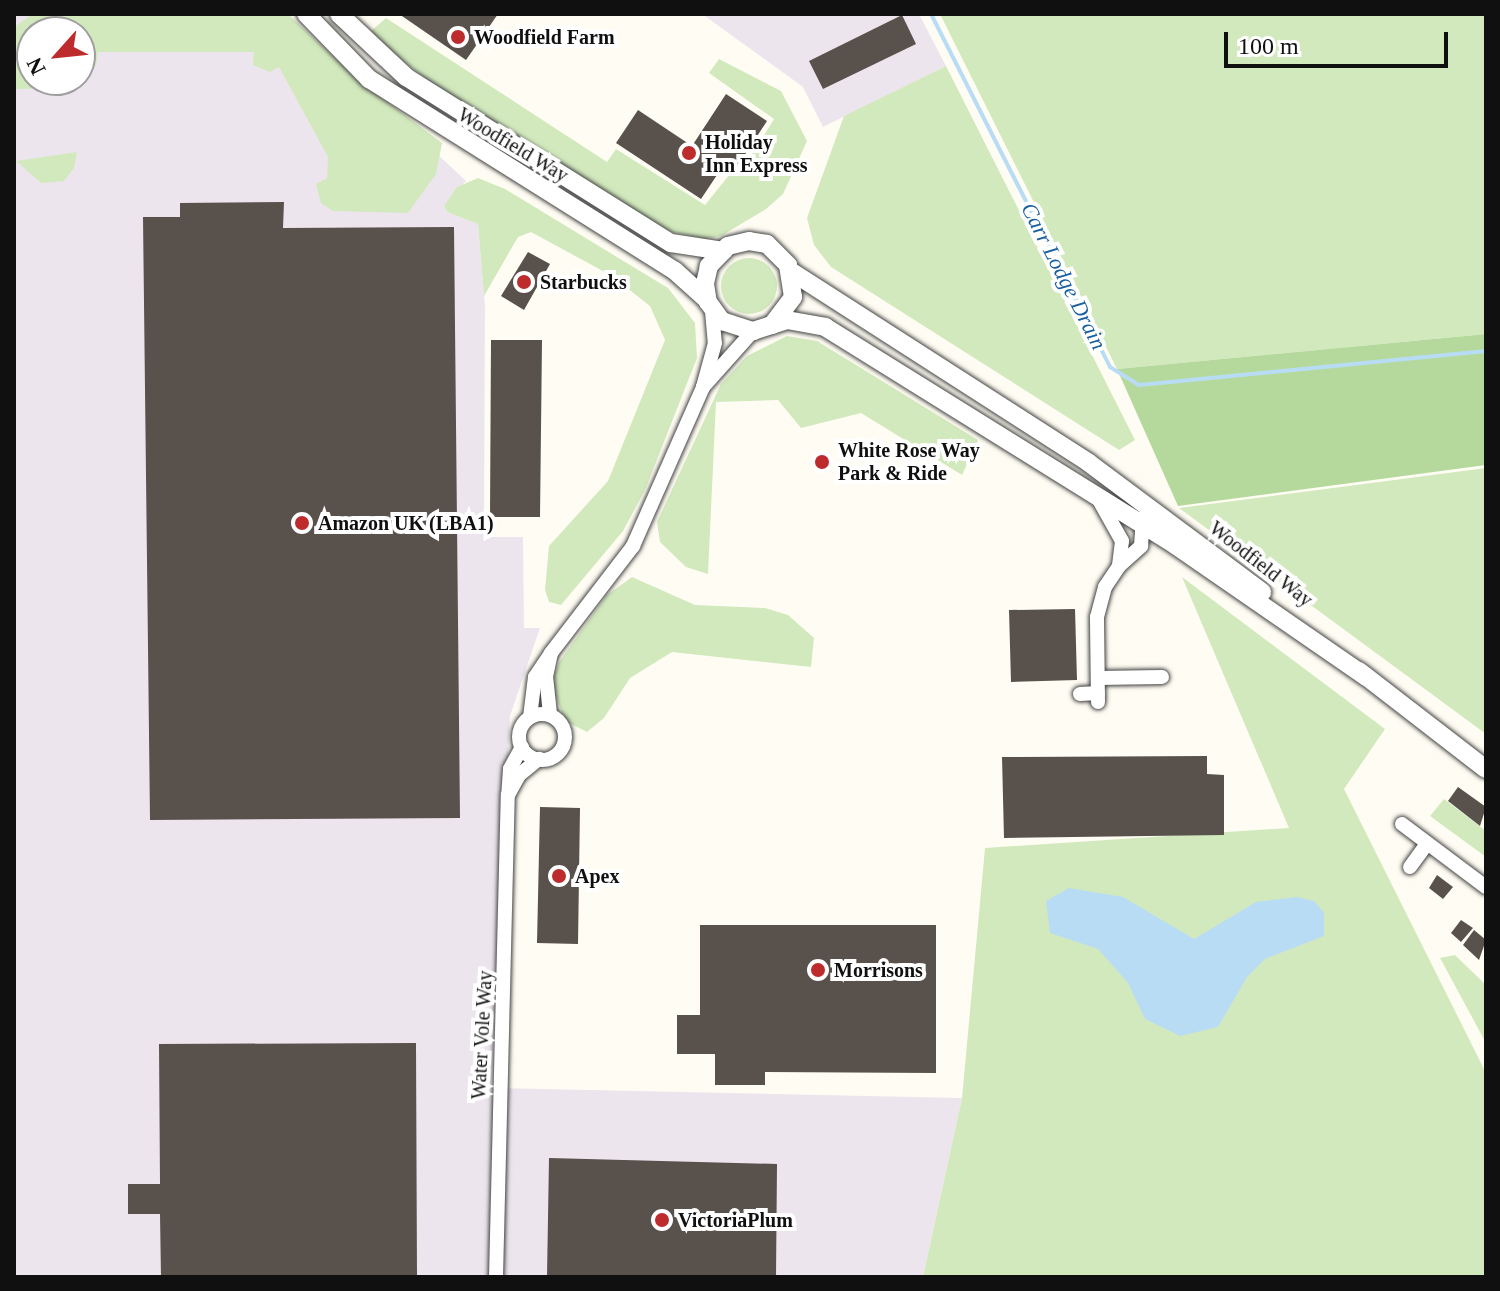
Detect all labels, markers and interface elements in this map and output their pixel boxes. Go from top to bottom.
north arrow [16,16,96,96]
scale bar [1228,16,1452,66]
place label: Woodfield Farm [474,25,615,49]
marker: Woodfield Farm [449,28,467,46]
text: 100 m [1238,33,1299,59]
text: N [21,53,51,79]
street label: Woodfield Way [453,103,573,187]
place label: Holiday Inn Express [705,130,807,177]
marker: Holiday Inn Express [680,144,698,162]
water label: Carr Lodge Drain [1016,198,1112,354]
place label: Starbucks [540,270,627,294]
marker: Starbucks [515,273,533,291]
place label: White Rose Way Park & Ride [838,438,980,485]
marker: White Rose Way Park & Ride [813,453,831,471]
place label: Amazon UK (LBA1) [318,511,494,535]
marker: Amazon UK (LBA1) [293,514,311,532]
street label: Woodfield Way [1204,516,1318,612]
place label: Apex [575,864,619,888]
marker: Apex [550,867,568,885]
place label: Morrisons [834,958,923,982]
marker: Morrisons [809,961,827,979]
street label: Water Vole Way [467,970,497,1100]
place label: VictoriaPlum [678,1208,793,1232]
marker: VictoriaPlum [653,1211,671,1229]

